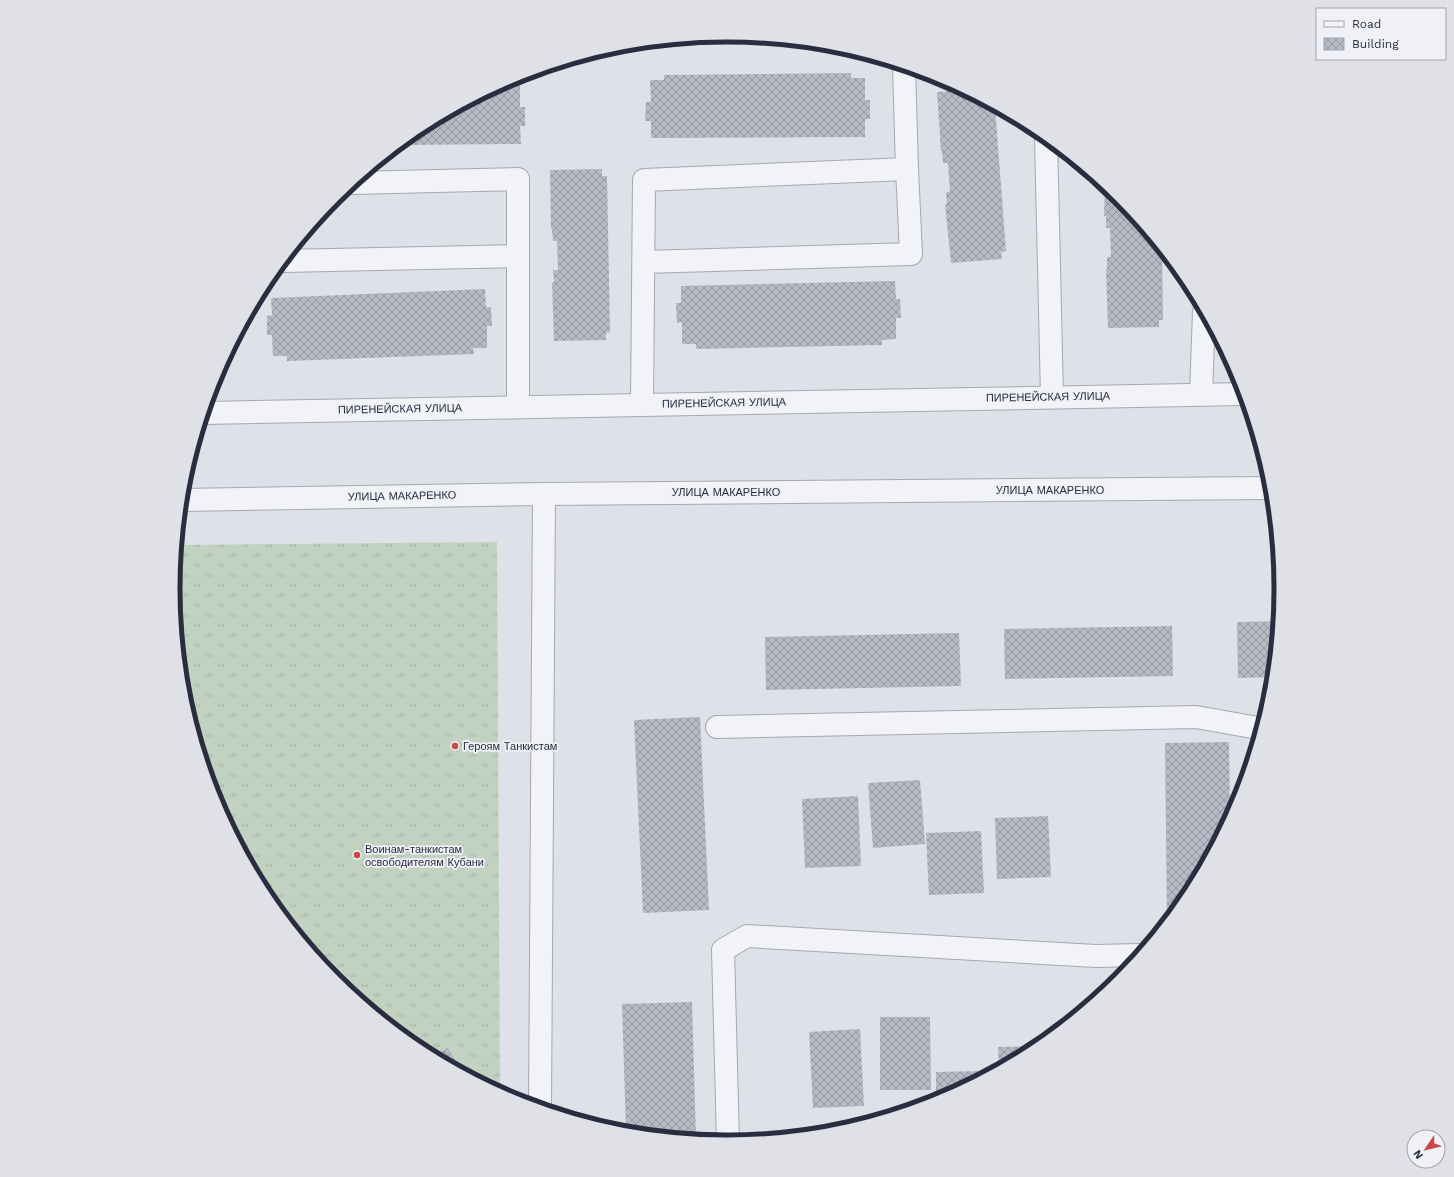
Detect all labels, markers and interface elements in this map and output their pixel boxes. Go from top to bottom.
legend [1316,8,1446,60]
text: Road [1352,17,1381,31]
text: Building [1352,37,1399,51]
street label: ПИРЕНЕЙСКАЯ УЛИЦА [986,389,1111,405]
street label: ПИРЕНЕЙСКАЯ УЛИЦА [662,395,787,411]
street label: ПИРЕНЕЙСКАЯ УЛИЦА [338,401,463,417]
street label: УЛИЦА МАКАРЕНКО [996,484,1105,497]
street label: УЛИЦА МАКАРЕНКО [672,486,781,499]
street label: УЛИЦА МАКАРЕНКО [348,489,457,503]
place label: Героям Танкистам [463,740,557,753]
marker: Героям Танкистам [450,741,460,751]
place label: Воинам-танкистам освободителям Кубани [365,843,484,869]
marker: Воинам-танкистам освободителям Кубани [352,850,362,860]
north arrow [1406,1129,1446,1169]
text: N [1411,1147,1426,1162]

